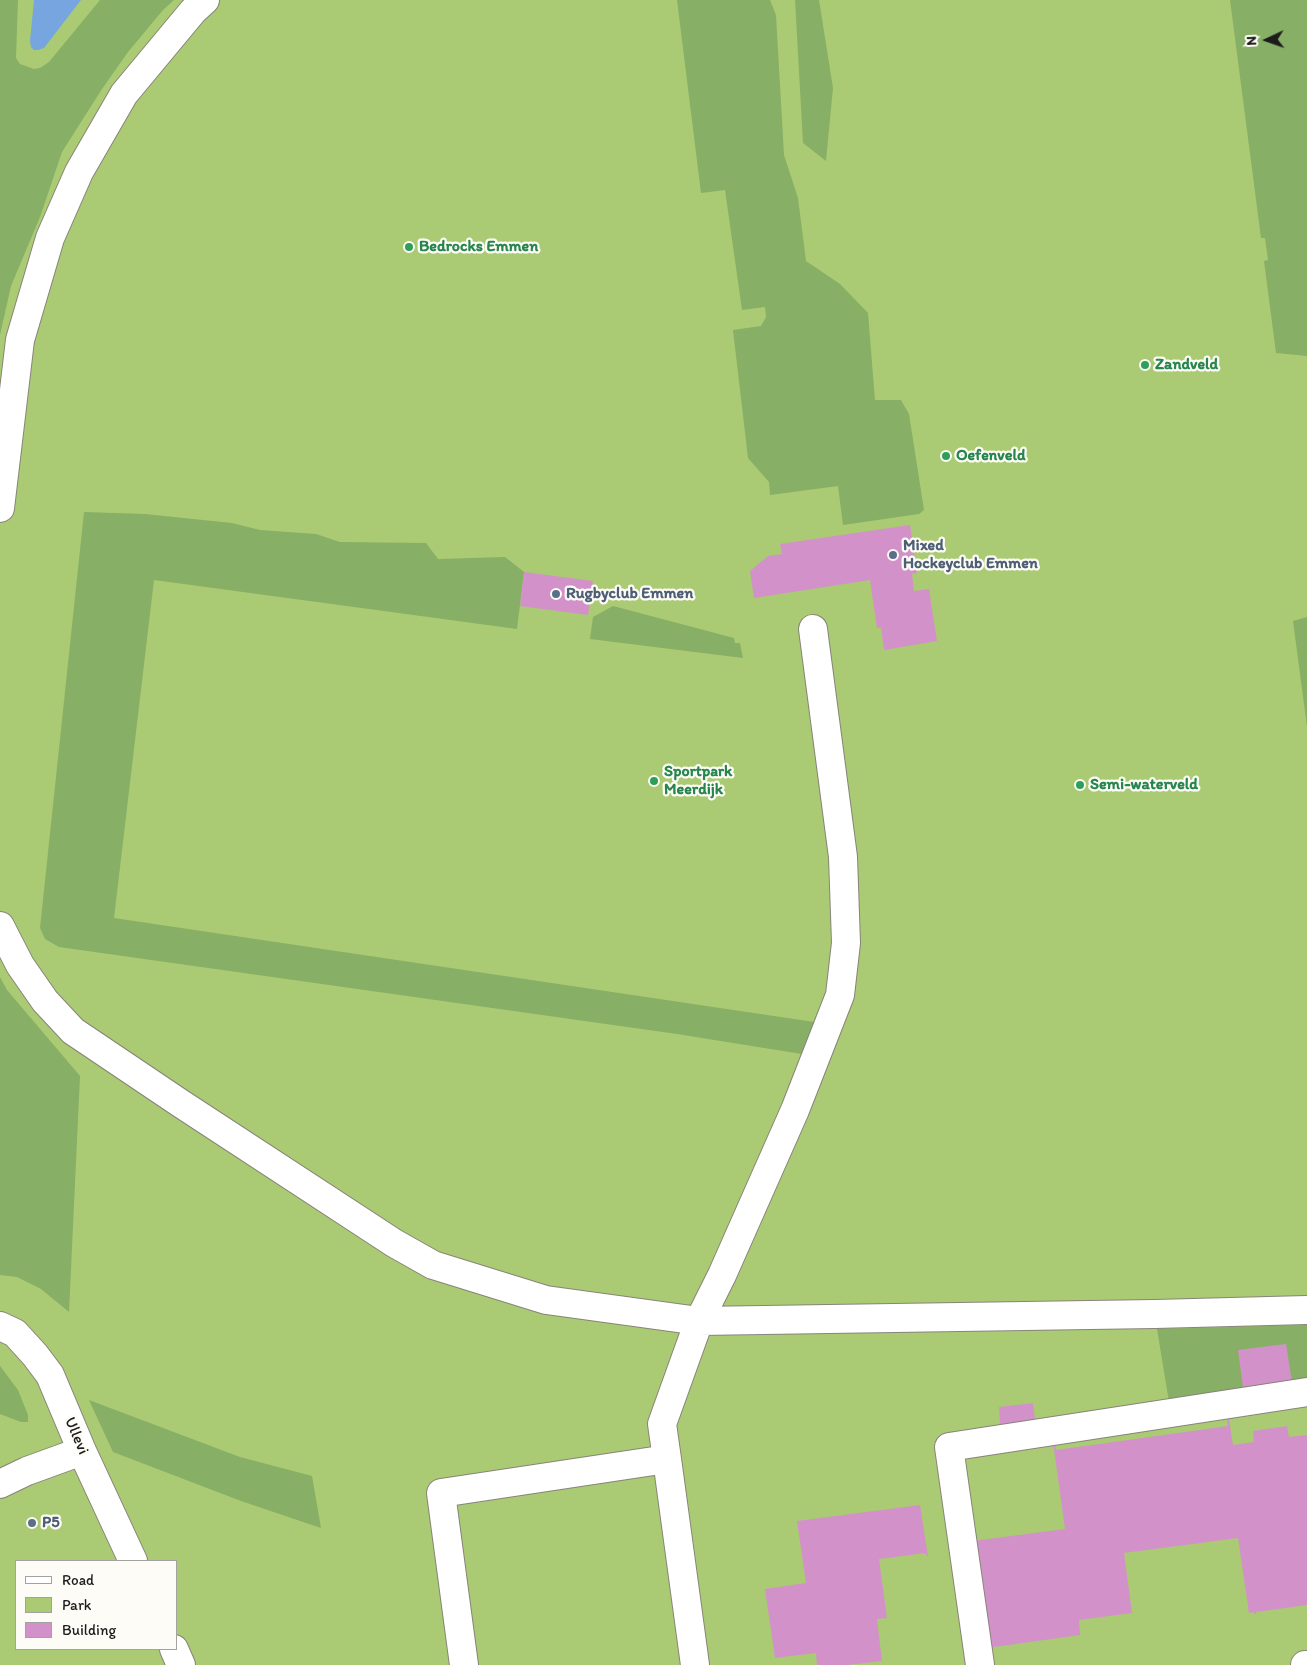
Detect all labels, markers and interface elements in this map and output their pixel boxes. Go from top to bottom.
north arrow [1242,15,1292,65]
text: N [1243,36,1260,46]
place label: Bedrocks Emmen [419,237,538,257]
marker: Bedrocks Emmen [403,241,415,253]
place label: Zandveld [1155,355,1218,375]
marker: Zandveld [1139,359,1151,371]
place label: Oefenveld [956,446,1025,466]
marker: Oefenveld [940,450,952,462]
place label: Mixed Hockeyclub Emmen [903,536,1038,574]
marker: Mixed Hockeyclub Emmen [887,549,899,561]
place label: Rugbyclub Emmen [566,584,693,604]
marker: Rugbyclub Emmen [550,588,562,600]
place label: Sportpark Meerdijk [664,762,732,800]
marker: Sportpark Meerdijk [648,775,660,787]
place label: Semi-waterveld [1090,775,1198,795]
marker: Semi-waterveld [1074,779,1086,791]
street label: Ullevi [60,1414,92,1458]
place label: P5 [42,1513,60,1533]
marker: P5 [26,1517,38,1529]
legend [15,1560,178,1650]
text: Road [62,1571,94,1589]
text: Park [62,1596,92,1614]
text: Building [62,1621,116,1639]

